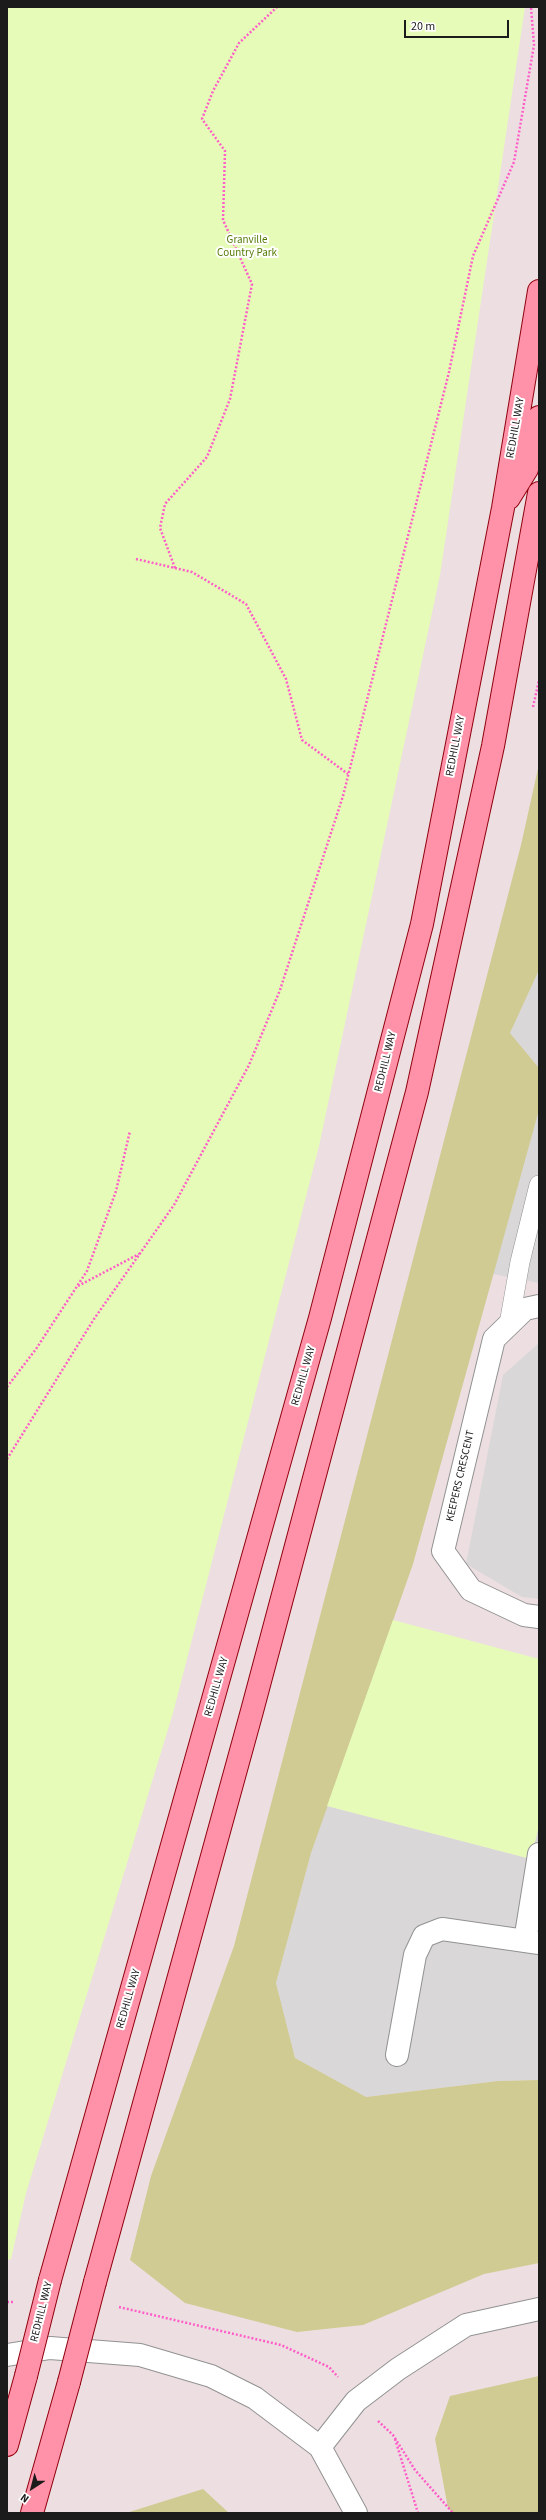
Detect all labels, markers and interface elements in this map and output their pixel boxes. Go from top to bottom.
scale bar [406,12,511,38]
text: 20 m [411,18,435,35]
park label: Granville Country Park [217,234,277,260]
street label: REDHILL WAY [504,397,528,459]
street label: REDHILL WAY [444,715,468,777]
street label: REDHILL WAY [372,1031,400,1093]
street label: REDHILL WAY [289,1345,319,1407]
street label: KEEPERS CRESCENT [444,1429,478,1523]
street label: REDHILL WAY [202,1656,232,1718]
street label: REDHILL WAY [114,1968,144,2030]
street label: REDHILL WAY [28,2281,56,2343]
north arrow [12,2468,52,2508]
text: N [17,2490,32,2506]

